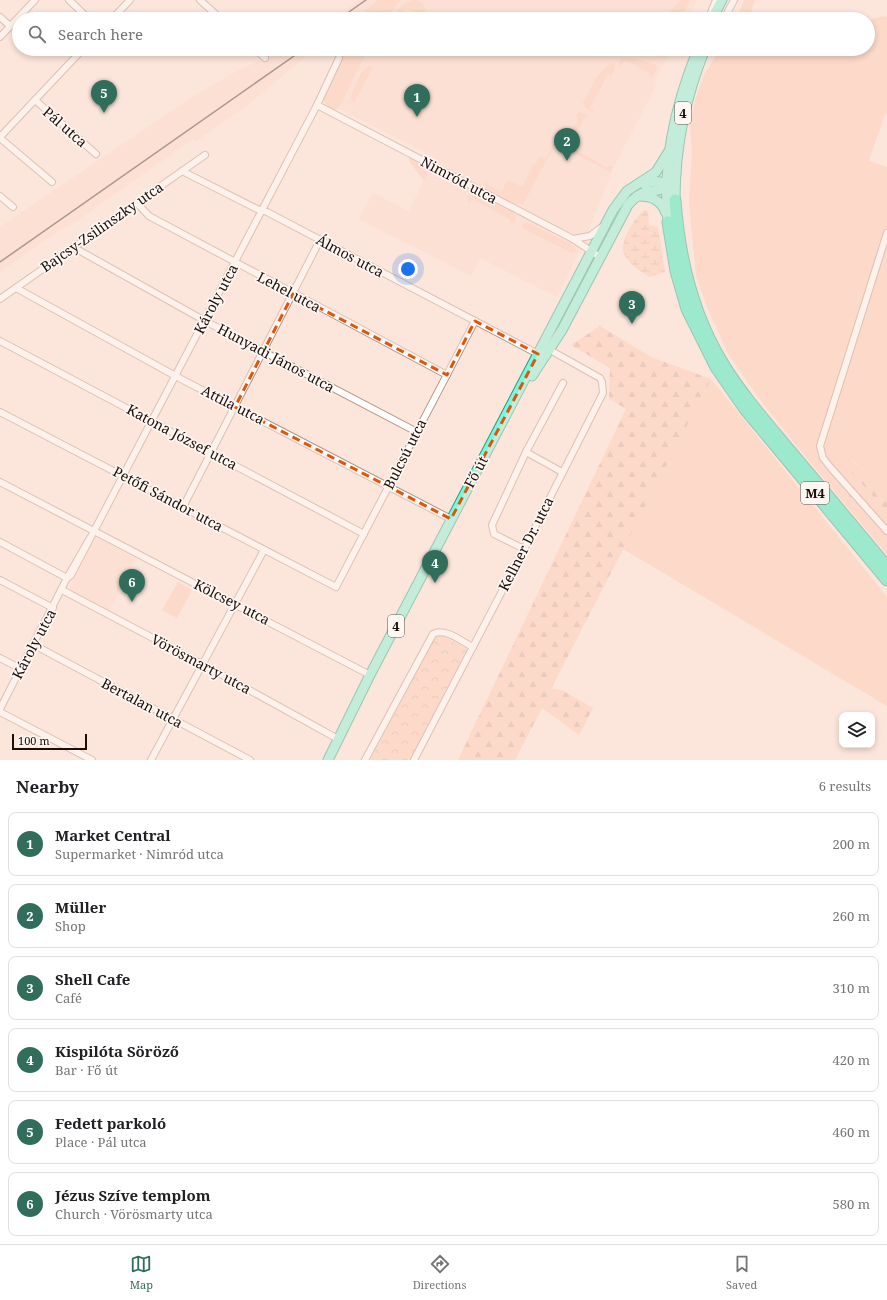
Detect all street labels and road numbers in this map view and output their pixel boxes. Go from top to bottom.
street label: Pál utca [39,102,92,151]
road number: 4 [675,102,691,124]
street label: Nimród utca [418,151,501,208]
street label: Bajcsy-Zsilinszky utca [37,177,167,276]
street label: Álmos utca [313,230,387,281]
street label: Károly utca [189,260,242,337]
street label: Lehel utca [254,267,324,316]
street label: Hunyadi János utca [214,319,338,396]
street label: Attila utca [198,381,268,429]
street label: Katona József utca [124,399,241,474]
street label: Bulcsú utca [379,415,430,492]
street label: Fő út [459,453,492,491]
street label: Petőfi Sándor utca [110,462,227,536]
road number: M4 [801,482,829,504]
street label: Kellner Dr. utca [494,493,557,594]
street label: Kölcsey utca [191,574,274,629]
street label: Károly utca [7,605,60,682]
road number: 4 [388,615,404,637]
street label: Vörösmarty utca [148,629,255,698]
street label: Bertalan utca [98,673,186,732]

